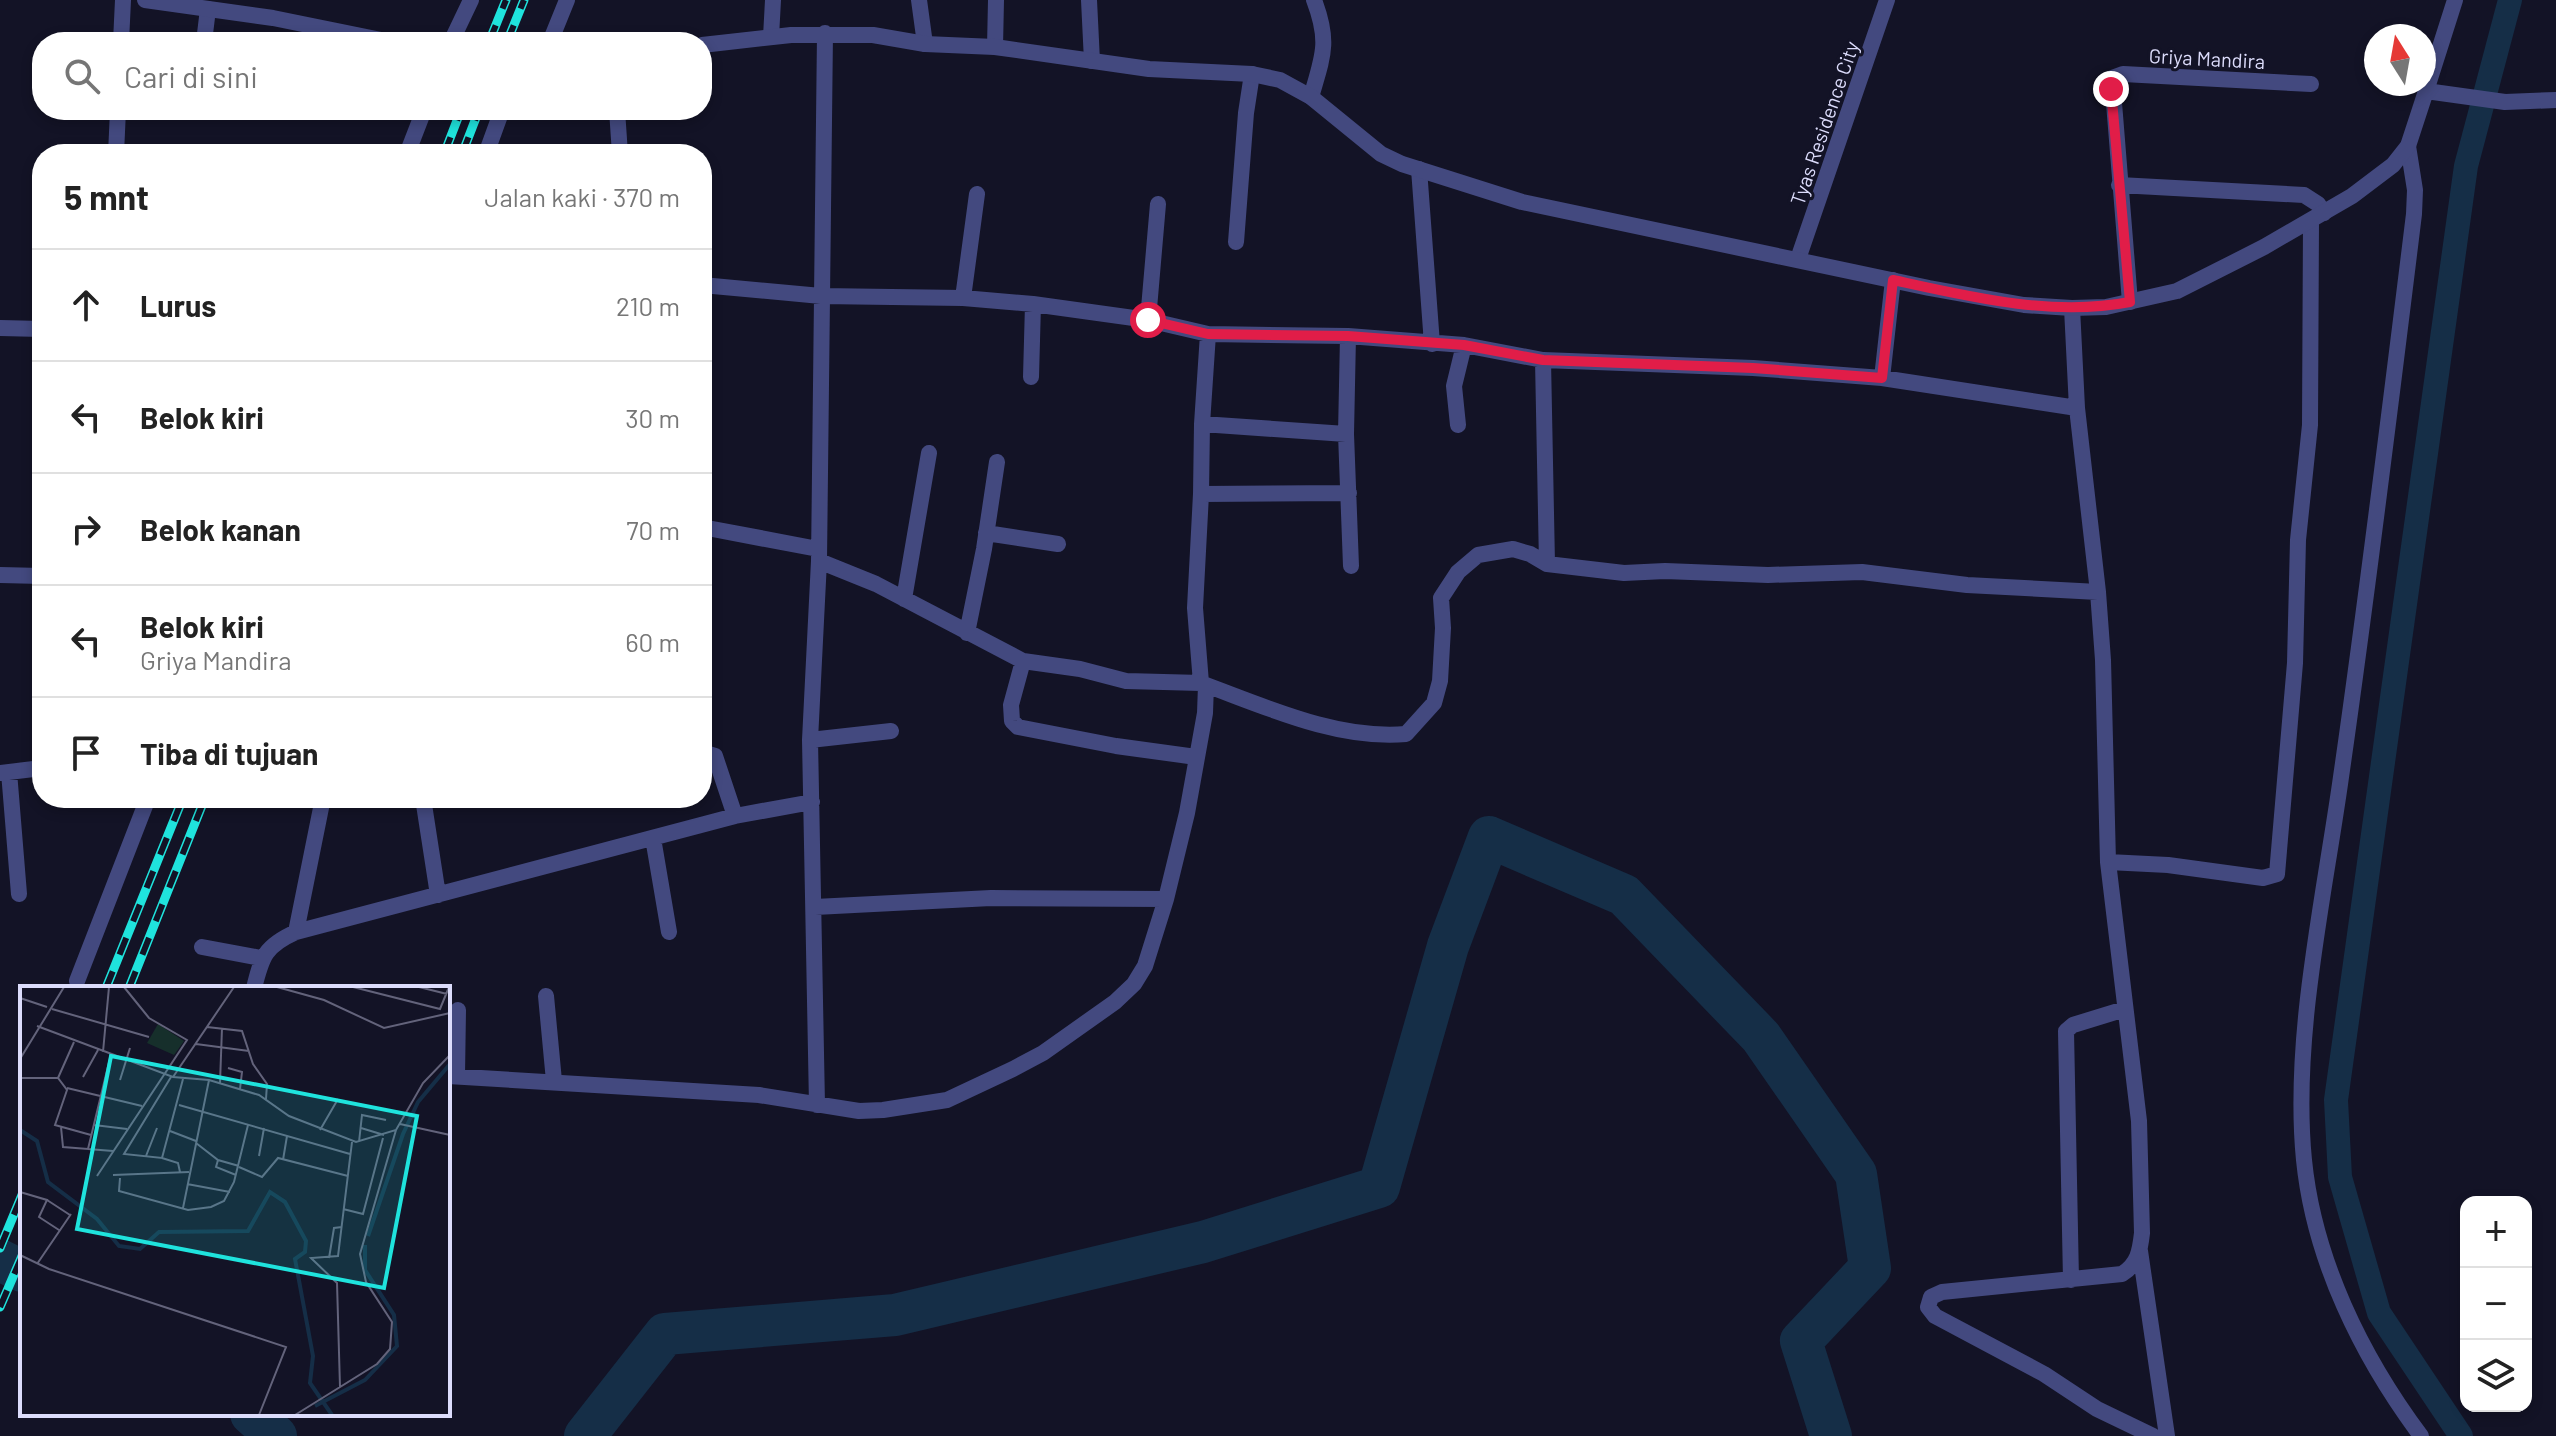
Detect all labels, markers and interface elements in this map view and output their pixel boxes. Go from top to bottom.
north arrow [2364,24,2436,96]
search box [32,32,712,120]
street label: Tyas Residence City [1785,38,1863,208]
street label: Griya Mandira [2148,43,2266,73]
icon: search [60,54,104,98]
text: Cari di sini [124,58,258,94]
route end [2093,71,2129,107]
text: 5 mnt [64,176,149,217]
text: Jalan kaki · 370 m [485,181,680,212]
icon: ahead [64,283,108,327]
text: Lurus [140,287,216,323]
text: 210 m [616,290,680,321]
route start [1130,302,1166,338]
icon: left [64,395,108,439]
text: Belok kiri [140,399,264,435]
text: 30 m [625,402,680,433]
icon: right [64,507,108,551]
text: Belok kanan [140,511,301,547]
text: 70 m [626,514,680,545]
text: Belok kiri [140,608,264,644]
icon: left [64,619,108,663]
text: 60 m [625,626,680,657]
text: Griya Mandira [140,644,291,675]
icon: arrive [64,731,108,775]
text: Tiba di tujuan [140,735,318,771]
inset map [20,986,450,1416]
map controls [2460,1196,2532,1412]
button: + [2460,1196,2532,1268]
button: − [2460,1268,2532,1340]
button: layers [2460,1340,2532,1412]

